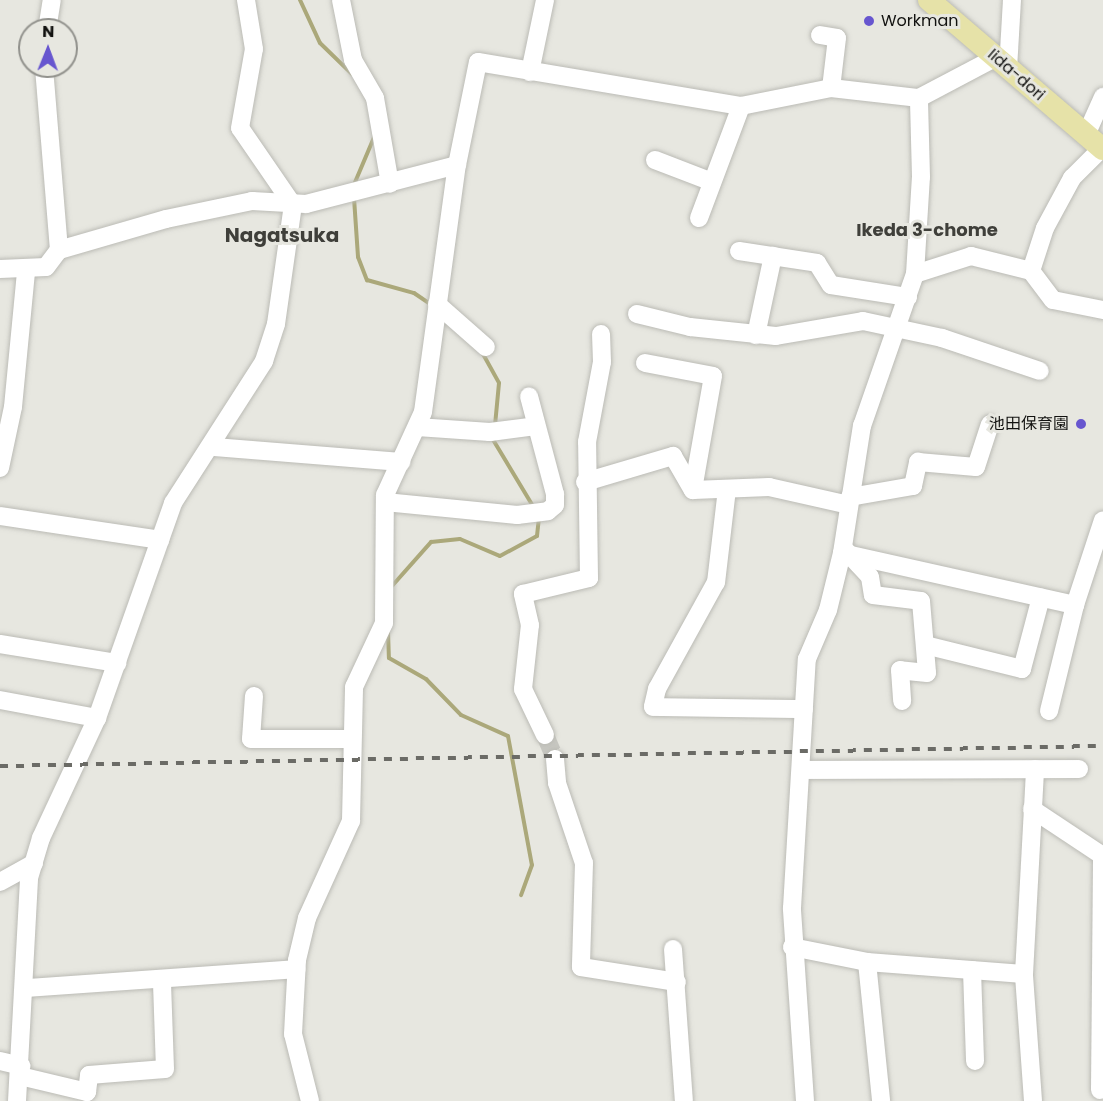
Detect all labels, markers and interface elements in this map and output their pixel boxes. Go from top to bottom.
place label: Workman [881,11,959,31]
marker: Workman [862,14,876,28]
north arrow [18,18,78,78]
text: N [42,20,55,43]
street label: Iida-dori [984,45,1048,105]
district label: Ikeda 3-chome [856,219,998,241]
district label: Nagatsuka [225,223,339,247]
place label: 池田保育園 [989,414,1069,434]
marker: 池田保育園 [1074,417,1088,431]

